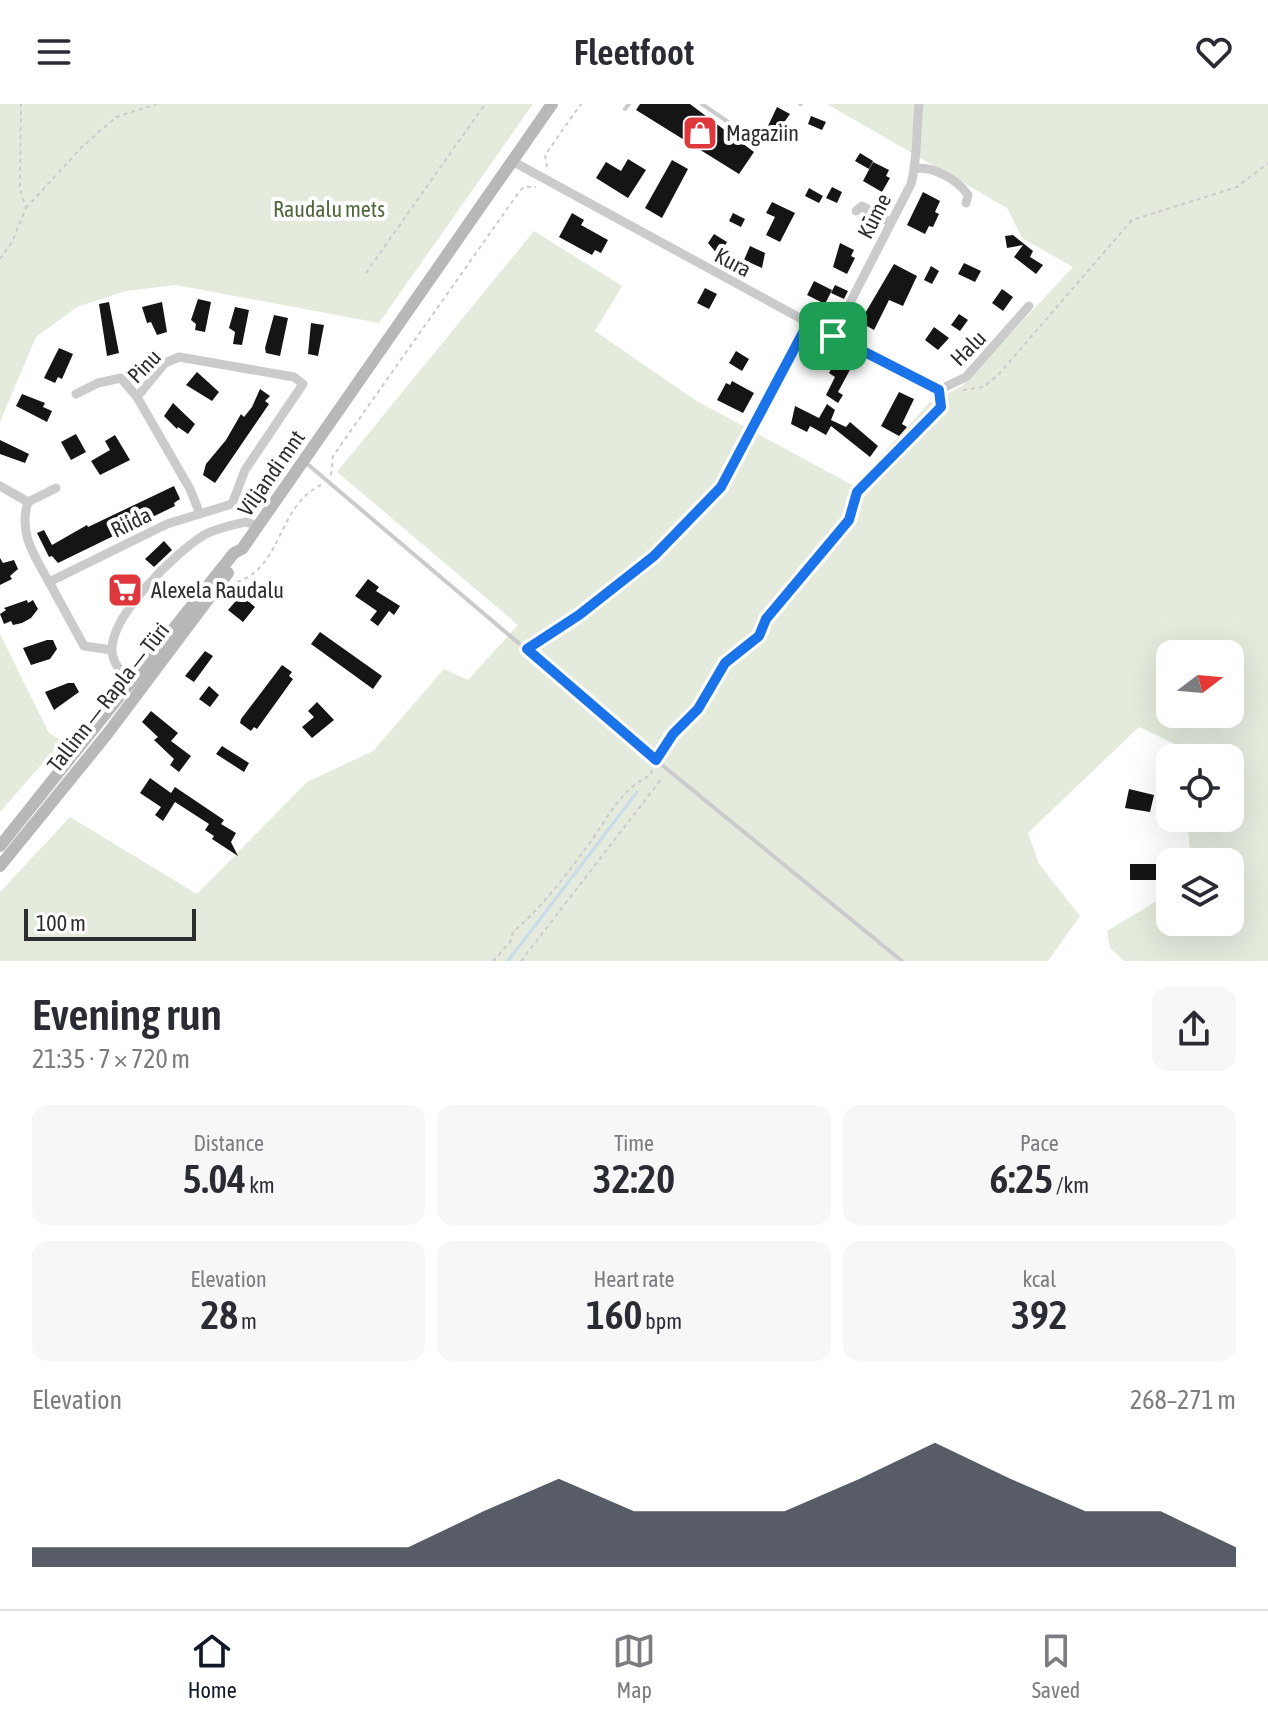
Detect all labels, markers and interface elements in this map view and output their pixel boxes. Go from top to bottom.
icon: menu [32,30,76,74]
icon: heart [1192,30,1236,74]
text: Fleetfoot [574,31,694,73]
shop icon: Magaziin [681,114,719,152]
place label: Magaziin [726,120,799,146]
street label: Kume [852,189,896,243]
park label: Raudalu mets [273,196,385,222]
street label: Kura [710,242,756,282]
pin [799,302,867,370]
icon: arrive [811,314,855,358]
street label: Halu [945,325,991,371]
street label: Pinu [122,344,166,388]
street label: Viljandi mnt [232,425,310,521]
street label: Riida [107,501,155,543]
supermarket icon: Alexela Raudalu [106,571,144,609]
place label: Alexela Raudalu [151,577,284,603]
street label: Tallinn — Rapla — Türi [42,617,174,777]
north arrow [1156,640,1244,728]
map controls [1156,640,1244,936]
button: locate [1156,744,1244,832]
button: layers [1156,848,1244,936]
scale bar [24,905,196,941]
text: 100 m [36,910,86,936]
button: share [1152,987,1236,1071]
text: Evening run [32,989,222,1039]
text: 21:35 · 7 × 720 m [32,1044,190,1074]
text: Distance [193,1130,264,1156]
text: Time [614,1130,654,1156]
text: Pace [1020,1130,1059,1156]
text: 5.04 [183,1156,246,1201]
text: 32:20 [593,1156,675,1201]
text: 6:25 [990,1156,1053,1201]
text: km [246,1172,275,1198]
text: /km [1053,1172,1089,1198]
text: Elevation [191,1266,267,1292]
text: Heart rate [593,1266,675,1292]
text: kcal [1023,1266,1056,1292]
text: 28 [200,1292,238,1337]
text: 160 [586,1292,642,1337]
text: 392 [1011,1292,1068,1337]
text: m [238,1308,257,1334]
text: bpm [642,1308,682,1334]
text: Elevation [32,1385,122,1415]
text: 268–271 m [1130,1385,1236,1415]
tab: Home [188,1629,237,1703]
tab: Map [612,1629,656,1703]
tab: Saved [1032,1629,1080,1703]

